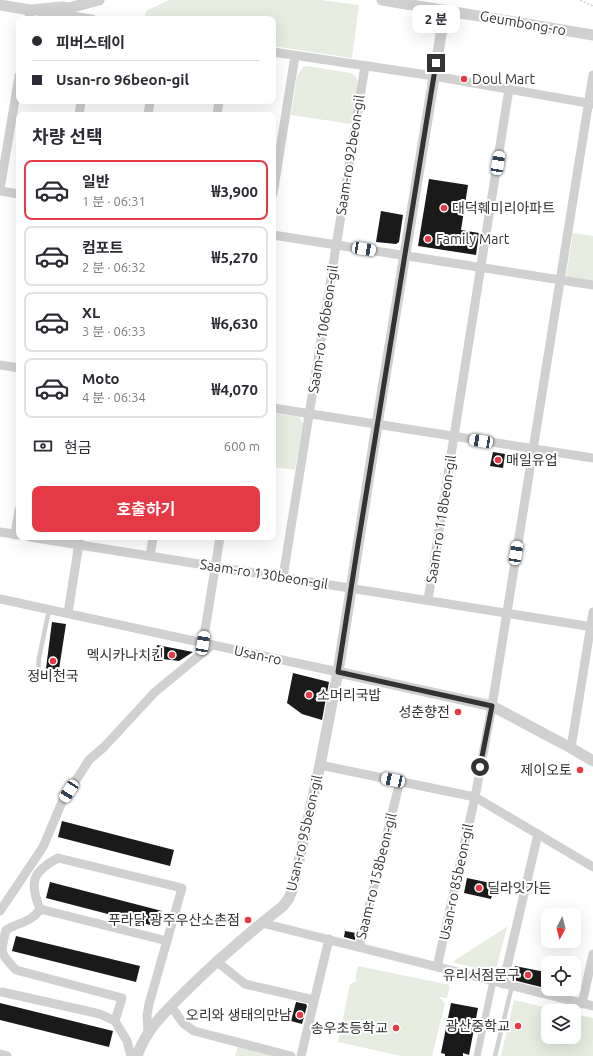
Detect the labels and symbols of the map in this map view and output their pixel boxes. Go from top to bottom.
callout: 2 분 [412,5,460,33]
street label: Geumbong-ro [479,8,567,38]
route end [427,54,445,72]
place label: Doul Mart [472,71,536,87]
marker: Doul Mart [459,74,469,84]
street label: Saam-ro 92beon-gil [333,93,367,216]
car [490,150,506,176]
place label: 대덕훼미리아파트 [452,200,555,216]
marker: 대덕훼미리아파트 [439,203,449,213]
place label: Family Mart [436,231,510,247]
marker: Family Mart [423,234,433,244]
car [351,241,377,257]
street label: Saam-ro 106beon-gil [305,263,341,394]
car [468,433,494,449]
place label: 매일유업 [506,452,558,468]
street label: Saam-ro 118beon-gil [423,453,459,584]
marker: 매일유업 [493,455,503,465]
car [508,540,524,566]
street label: Saam-ro 130beon-gil [199,556,330,592]
car [195,630,211,656]
street label: Usan-ro [233,642,283,668]
place label: 멕시카나치킨 [87,647,164,663]
marker: 멕시카나치킨 [167,650,177,660]
marker: 정비천국 [48,656,58,666]
place label: 정비천국 [27,668,79,684]
place label: 소머리국밥 [317,687,382,703]
marker: 소머리국밥 [304,690,314,700]
place label: 성춘향전 [398,704,450,720]
marker: 성춘향전 [453,707,463,717]
route start [471,758,489,776]
place label: 제이오토 [520,762,572,778]
marker: 제이오토 [575,765,585,775]
car [380,772,406,788]
street label: Usan-ro 95beon-gil [283,773,325,893]
car [57,778,81,804]
street label: Saam-ro 158beon-gil [353,811,400,941]
street label: Usan-ro 85beon-gil [436,822,476,942]
place label: 딜라잇가든 [487,880,552,896]
marker: 딜라잇가든 [474,883,484,893]
north arrow [541,908,581,948]
place label: 푸라닭 광주우산소촌점 [108,912,240,928]
marker: 푸라닭 광주우산소촌점 [243,915,253,925]
place label: 유리서점문구 [443,967,520,983]
marker: 유리서점문구 [523,970,533,980]
place label: 오리와 생태의만남 [186,1007,292,1023]
marker: 오리와 생태의만남 [295,1010,305,1020]
place label: 광산중학교 [446,1018,510,1034]
place label: 송우초등학교 [311,1020,388,1036]
marker: 광산중학교 [513,1021,523,1031]
marker: 송우초등학교 [391,1023,401,1033]

